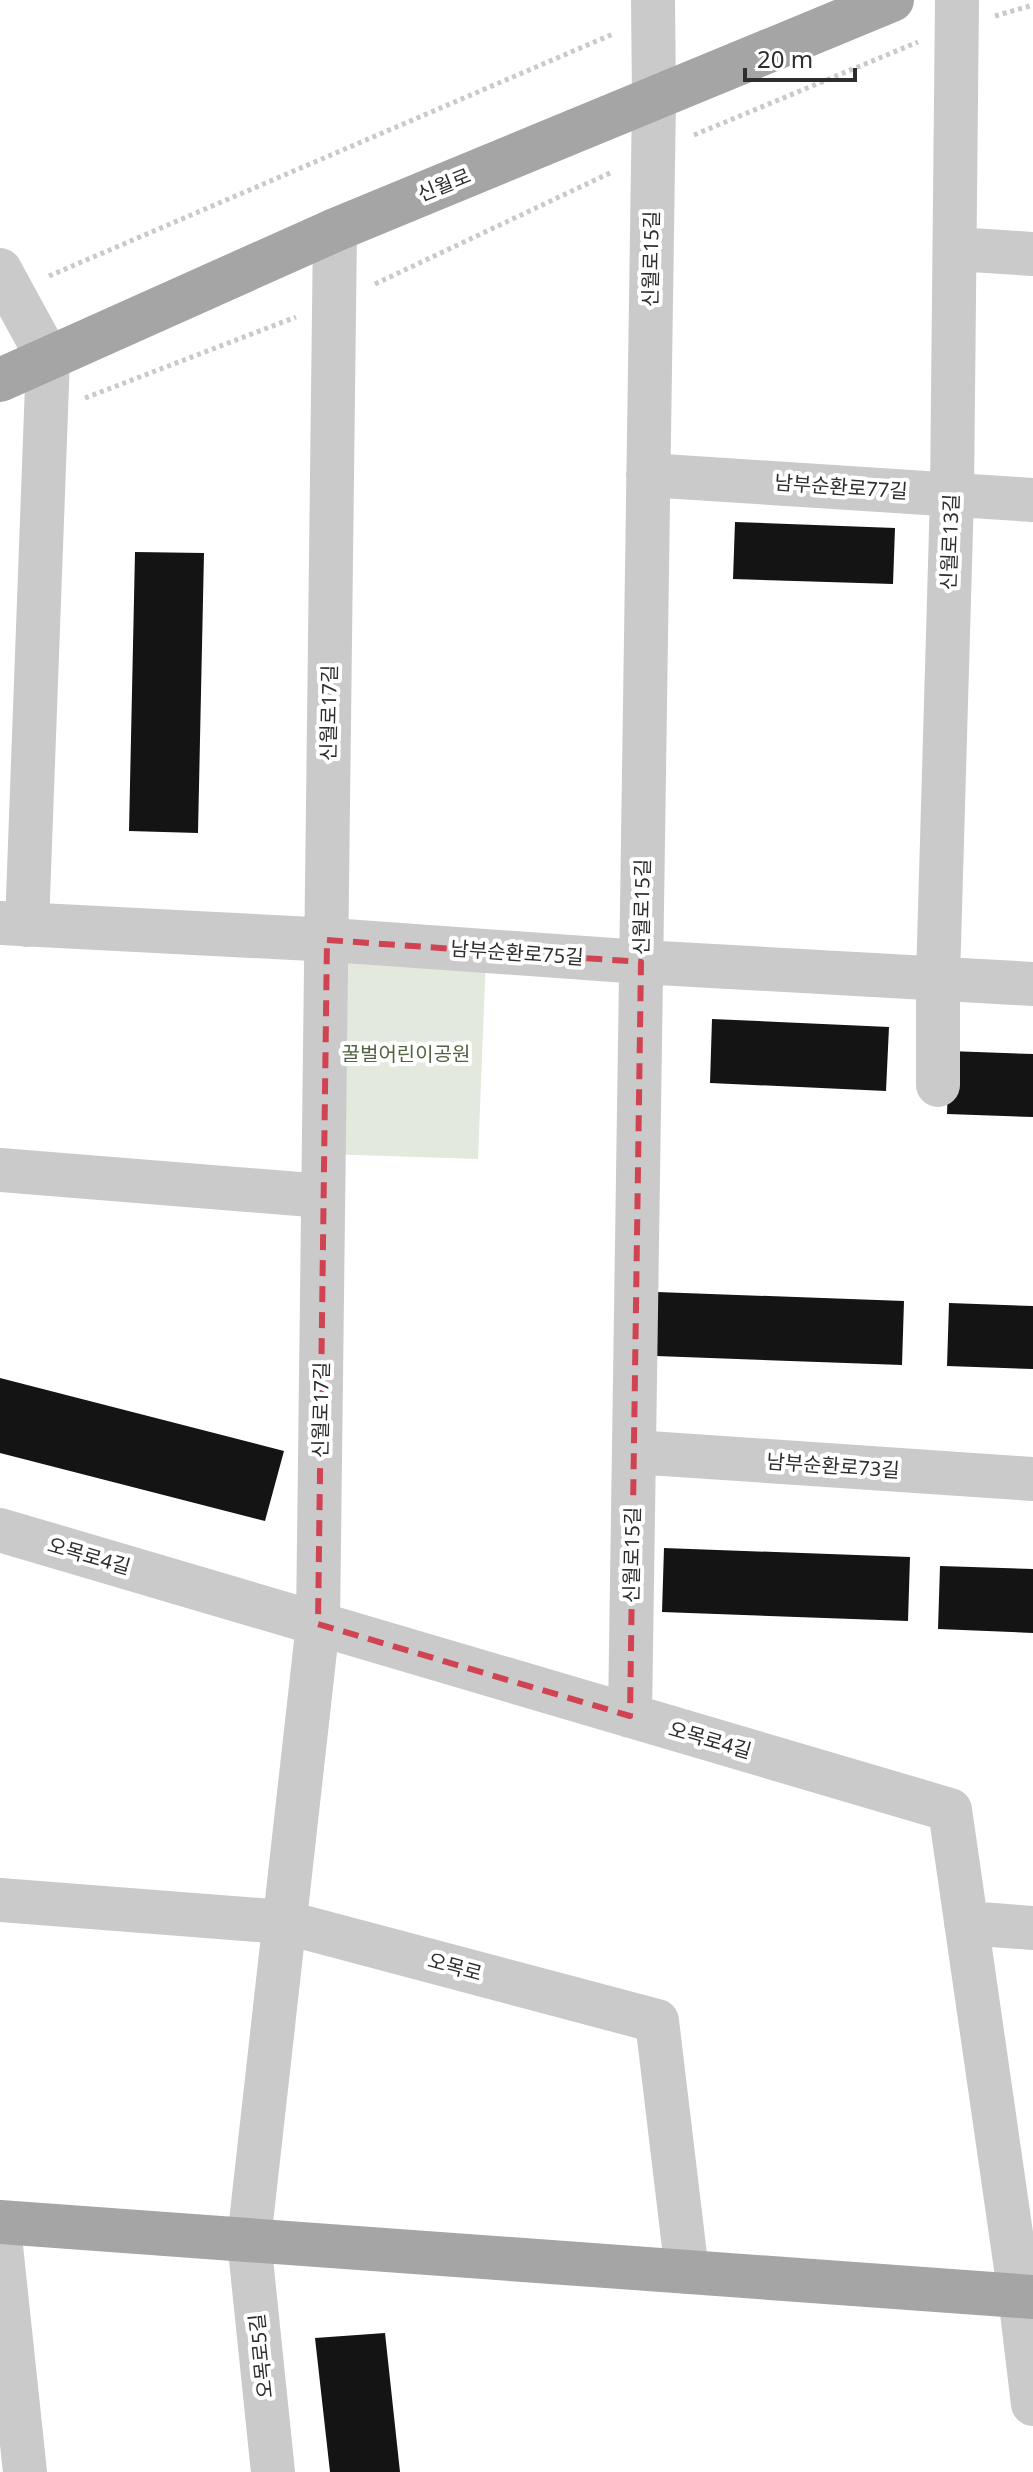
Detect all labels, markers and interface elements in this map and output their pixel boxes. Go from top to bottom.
scale bar [745,32,855,82]
text: 20 m [757,42,813,75]
street label: 신월로 [413,162,474,207]
street label: 신월로15길 [636,211,665,307]
street label: 남부순환로77길 [774,468,908,505]
street label: 신월로13길 [934,493,965,591]
street label: 신월로17길 [314,665,343,761]
street label: 신월로15길 [627,859,656,955]
street label: 남부순환로75길 [450,934,584,971]
park label: 꿀벌어린이공원 [342,1040,470,1067]
street label: 신월로17길 [306,1362,335,1458]
street label: 남부순환로73길 [766,1447,900,1484]
street label: 신월로15길 [617,1507,646,1603]
street label: 오목로4길 [45,1531,134,1580]
street label: 오목로4길 [666,1715,755,1764]
street label: 오목로 [425,1946,485,1987]
street label: 오목로5길 [243,2312,278,2400]

